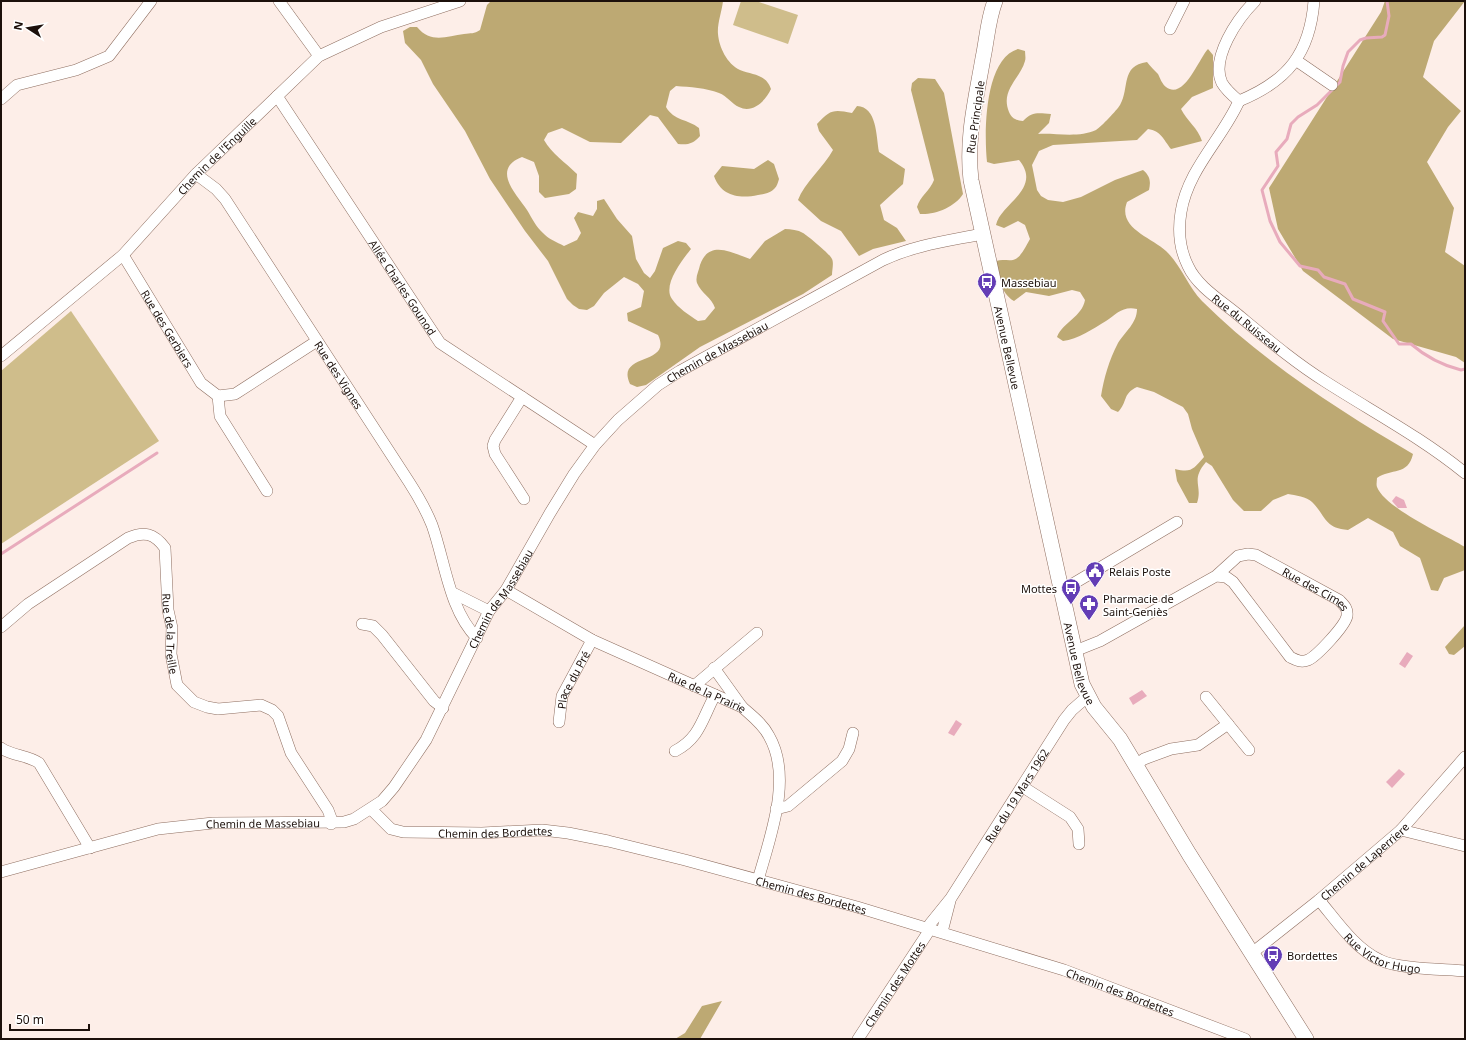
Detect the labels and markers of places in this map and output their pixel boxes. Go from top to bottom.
bus stop icon: Massebiau [976,271,998,299]
place label: Massebiau [1001,275,1056,290]
public building icon: Relais Poste [1084,560,1106,588]
place label: Relais Poste [1109,564,1171,579]
bus stop icon: Mottes [1060,577,1082,605]
place label: Mottes [1021,581,1057,596]
place label: Pharmacie de Saint-Geniès [1103,591,1174,619]
pharmacy icon: Pharmacie de Saint-Geniès [1078,593,1100,621]
bus stop icon: Bordettes [1262,944,1284,972]
place label: Bordettes [1287,948,1338,963]

